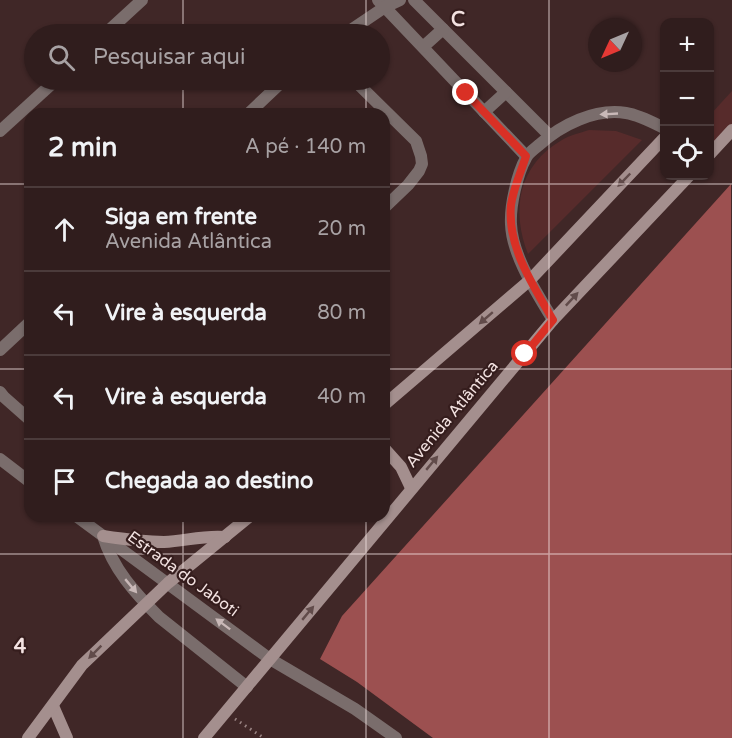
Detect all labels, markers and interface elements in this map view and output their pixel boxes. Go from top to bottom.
text: C [451,8,465,32]
north arrow [588,18,642,72]
map controls [660,18,714,180]
button: + [660,18,714,72]
search box [24,24,390,90]
icon: search [45,41,78,74]
text: Pesquisar aqui [93,44,245,70]
button: − [660,72,714,126]
route end [452,79,478,105]
one-way arrow [599,109,618,118]
button: locate [660,126,714,180]
text: 2 min [48,132,117,163]
text: A pé · 140 m [245,135,366,159]
one-way arrow [617,173,631,188]
text: Siga em frente [105,204,257,230]
icon: ahead [48,213,81,246]
text: 20 m [317,217,366,241]
text: Avenida Atlântica [105,230,272,254]
one-way arrow [565,293,579,307]
icon: left [48,297,81,330]
text: Vire à esquerda [105,300,267,326]
text: 80 m [317,301,366,325]
one-way arrow [478,311,494,324]
route start [511,340,537,366]
street label: Avenida Atlântica [401,356,503,472]
icon: left [48,381,81,414]
text: Vire à esquerda [105,384,267,410]
text: 40 m [317,385,366,409]
one-way arrow [425,456,438,471]
icon: arrive [48,465,81,498]
text: Chegada ao destino [105,468,313,494]
street label: Estrada do Jaboti [124,527,242,621]
one-way arrow [124,578,137,593]
one-way arrow [301,606,313,621]
one-way arrow [216,618,232,630]
text: 4 [14,635,27,659]
one-way arrow [89,645,103,659]

